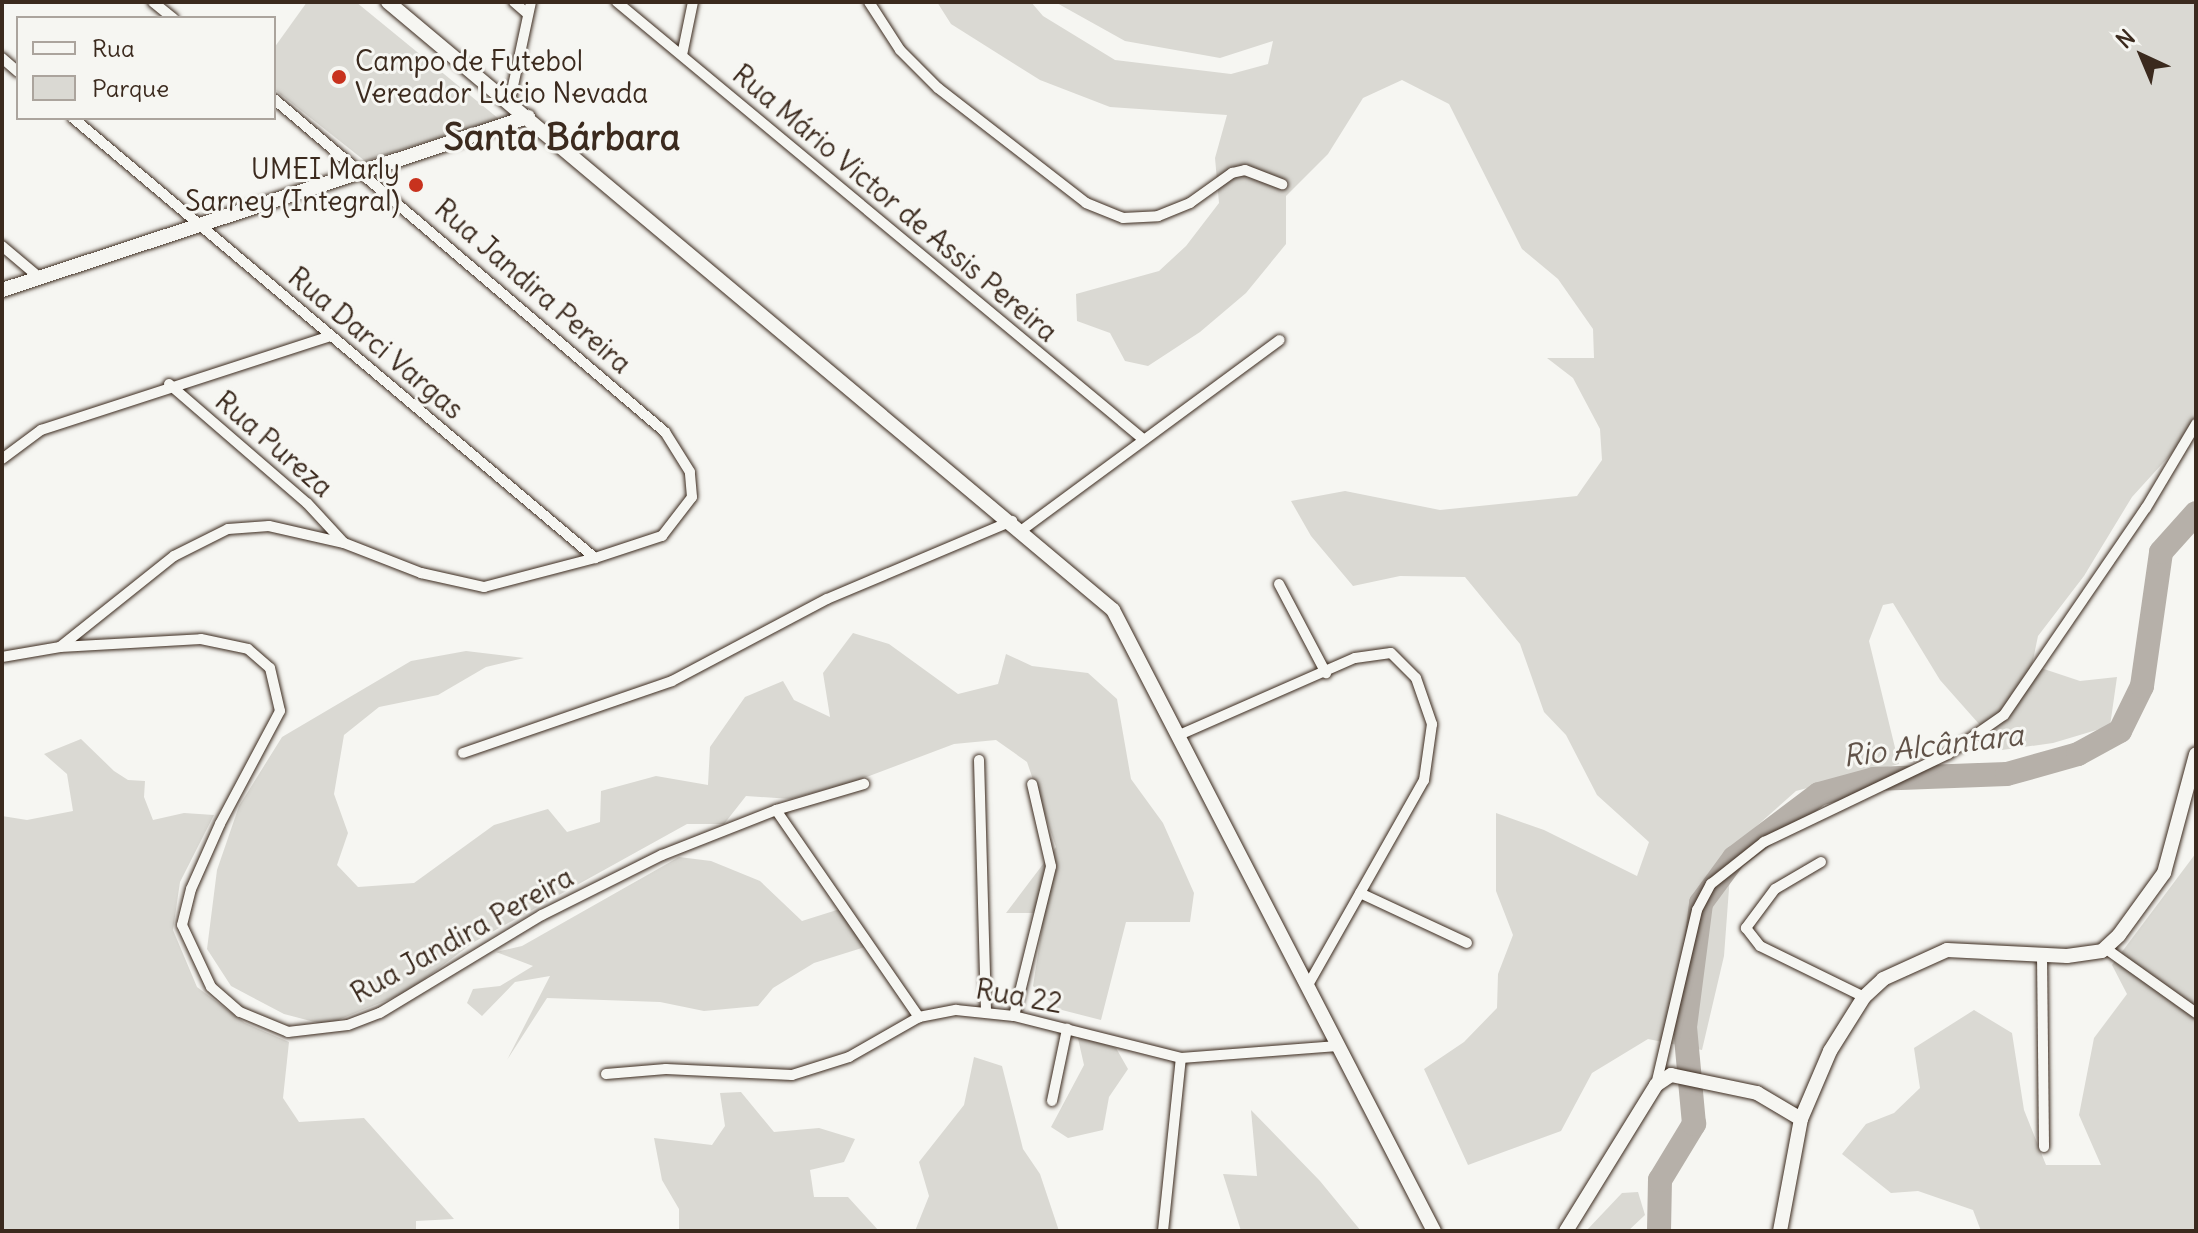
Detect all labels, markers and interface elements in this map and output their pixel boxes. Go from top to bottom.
legend [16,16,276,120]
north arrow [2102,16,2182,96]
text: N [2110,23,2141,54]
text: Rua [92,33,135,63]
place label: Campo de Futebol Vereador Lúcio Nevada [355,44,648,110]
street label: Rua Mário Victor de Assis Pereira [726,57,1064,349]
marker: Campo de Futebol Vereador Lúcio Nevada [330,68,348,86]
text: Parque [92,73,169,103]
district label: Santa Bárbara [444,116,680,160]
place label: UMEI Marly Sarney (Integral) [185,152,400,218]
marker: UMEI Marly Sarney (Integral) [407,176,425,194]
street label: Rua Jandira Pereira [428,192,638,380]
street label: Rua Darci Vargas [281,260,471,426]
street label: Rua Pureza [208,384,340,504]
water label: Rio Alcântara [1841,716,2025,774]
street label: Rua Jandira Pereira [345,860,579,1010]
street label: Rua 22 [973,972,1065,1020]

